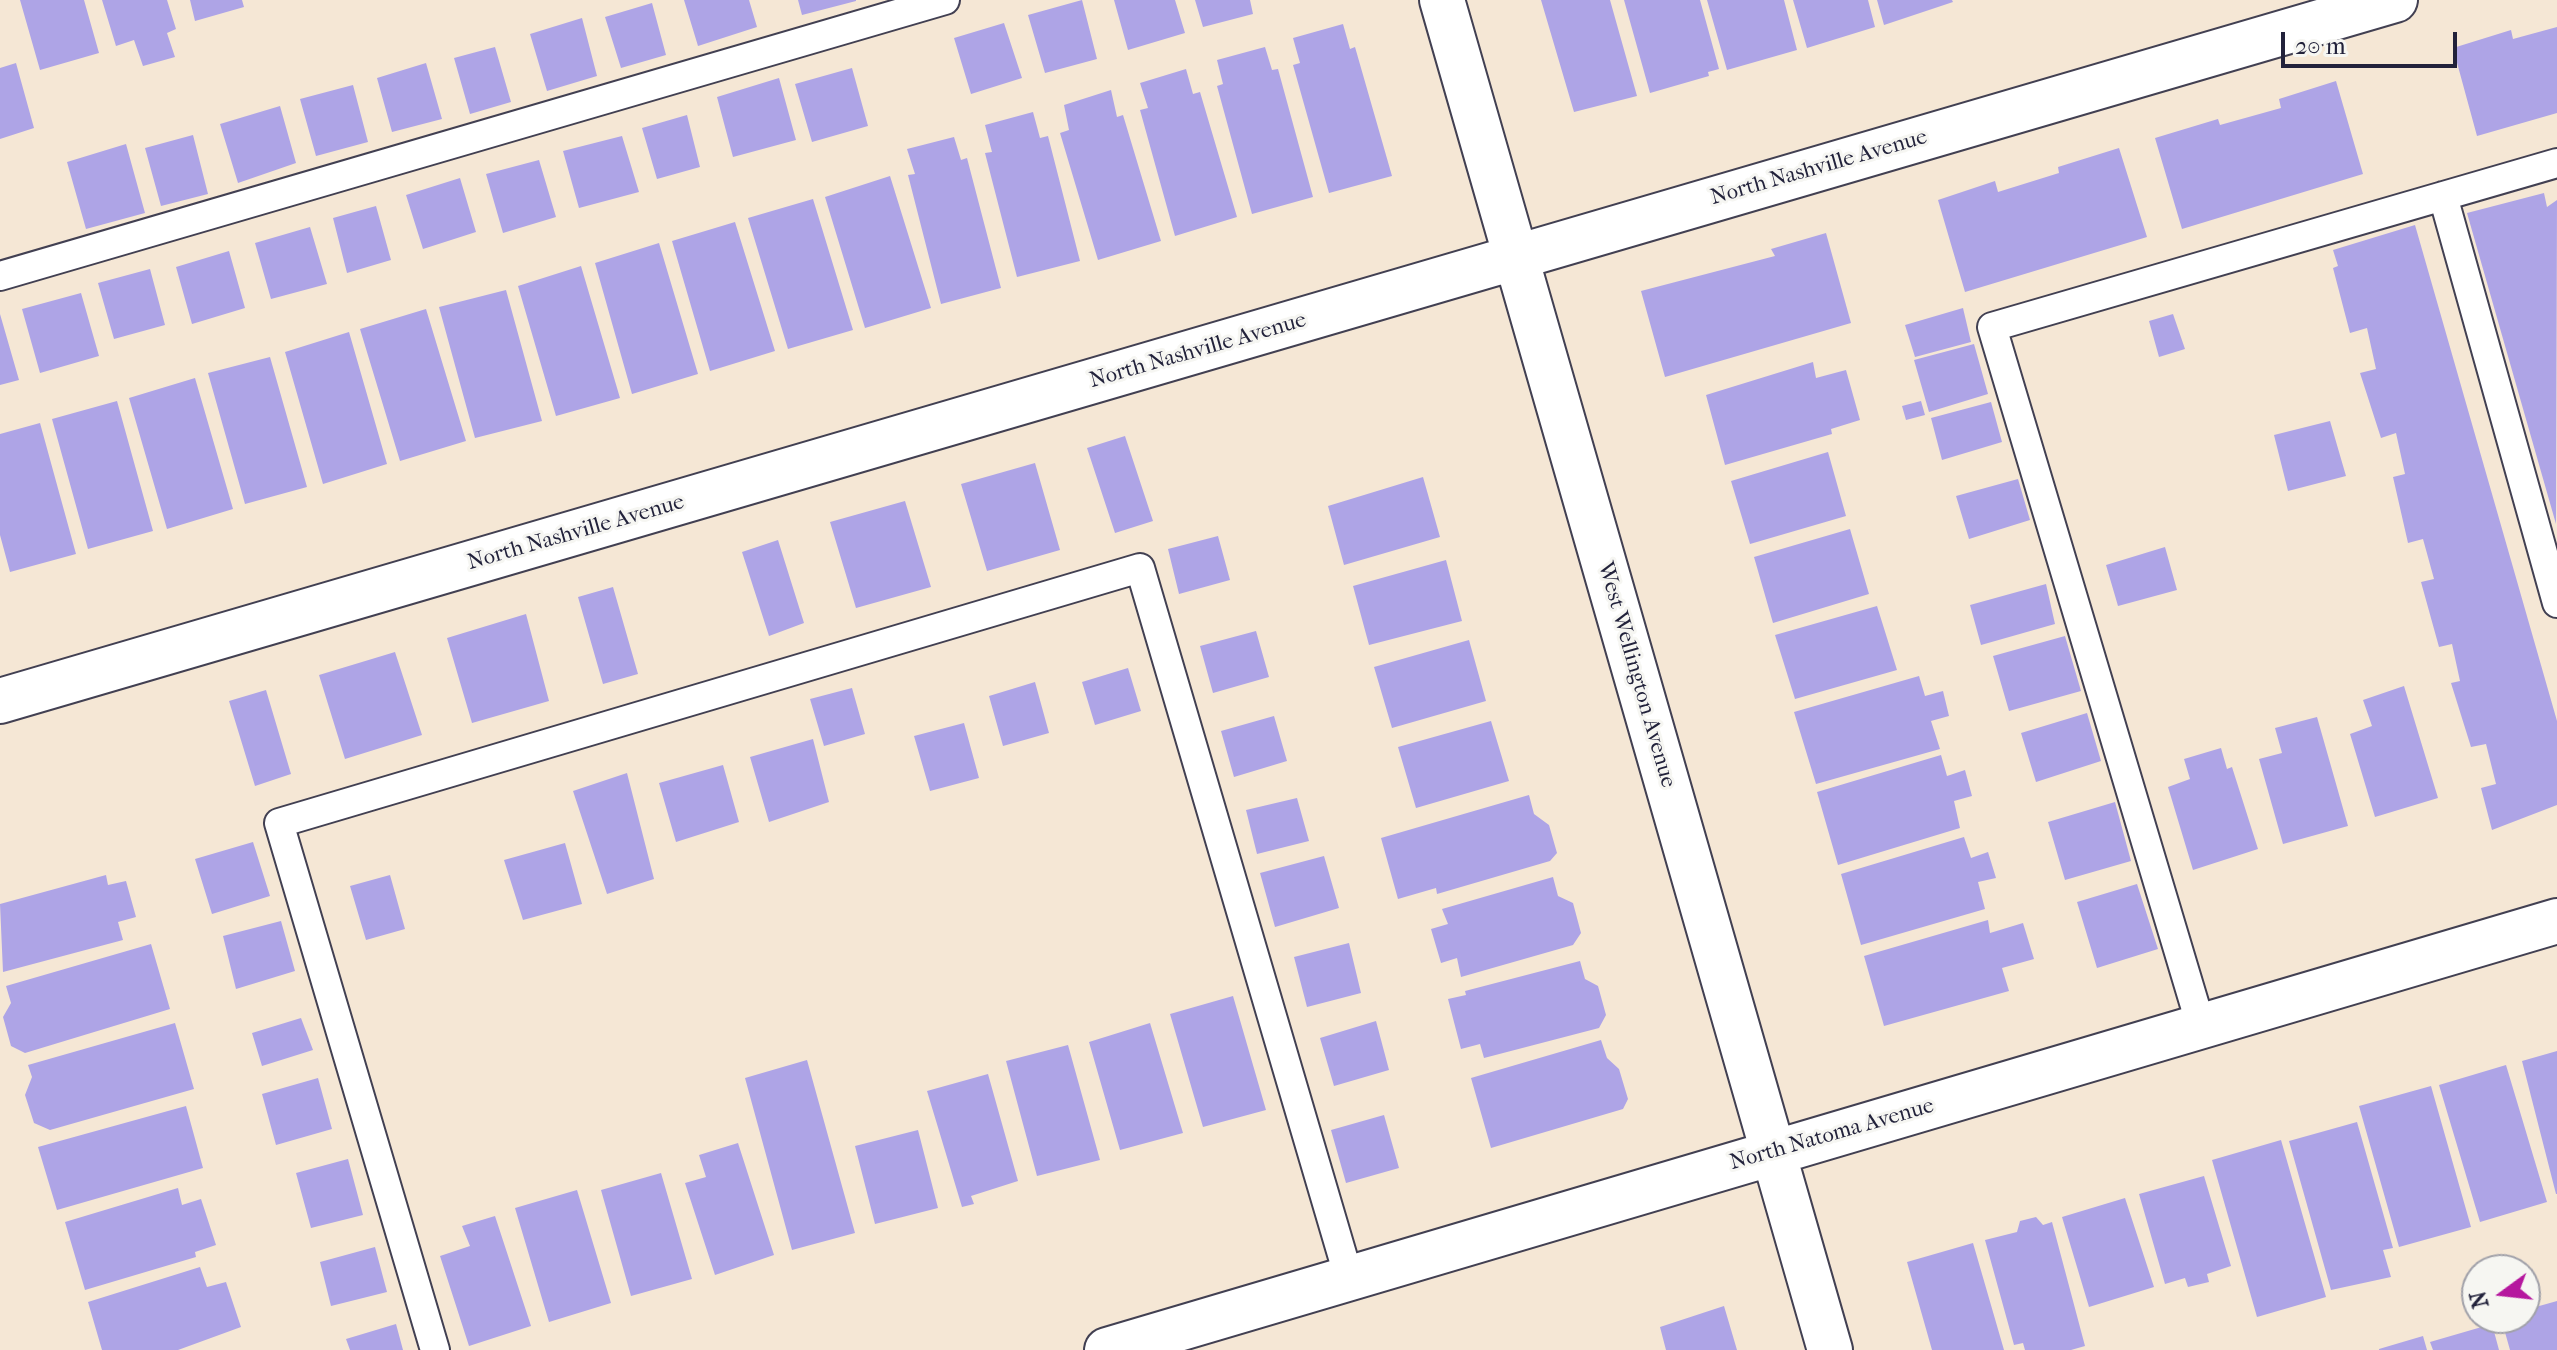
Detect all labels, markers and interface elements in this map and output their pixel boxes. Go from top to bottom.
scale bar [2285,16,2461,66]
text: 20 m [2295,32,2346,60]
street label: North Nashville Avenue [1708,124,1930,212]
street label: North Nashville Avenue [1087,307,1309,395]
street label: North Nashville Avenue [465,489,687,577]
street label: West Wellington Avenue [1591,559,1681,791]
street label: North Natoma Avenue [1727,1093,1937,1177]
north arrow [2461,1254,2541,1334]
text: N [2465,1288,2494,1311]

